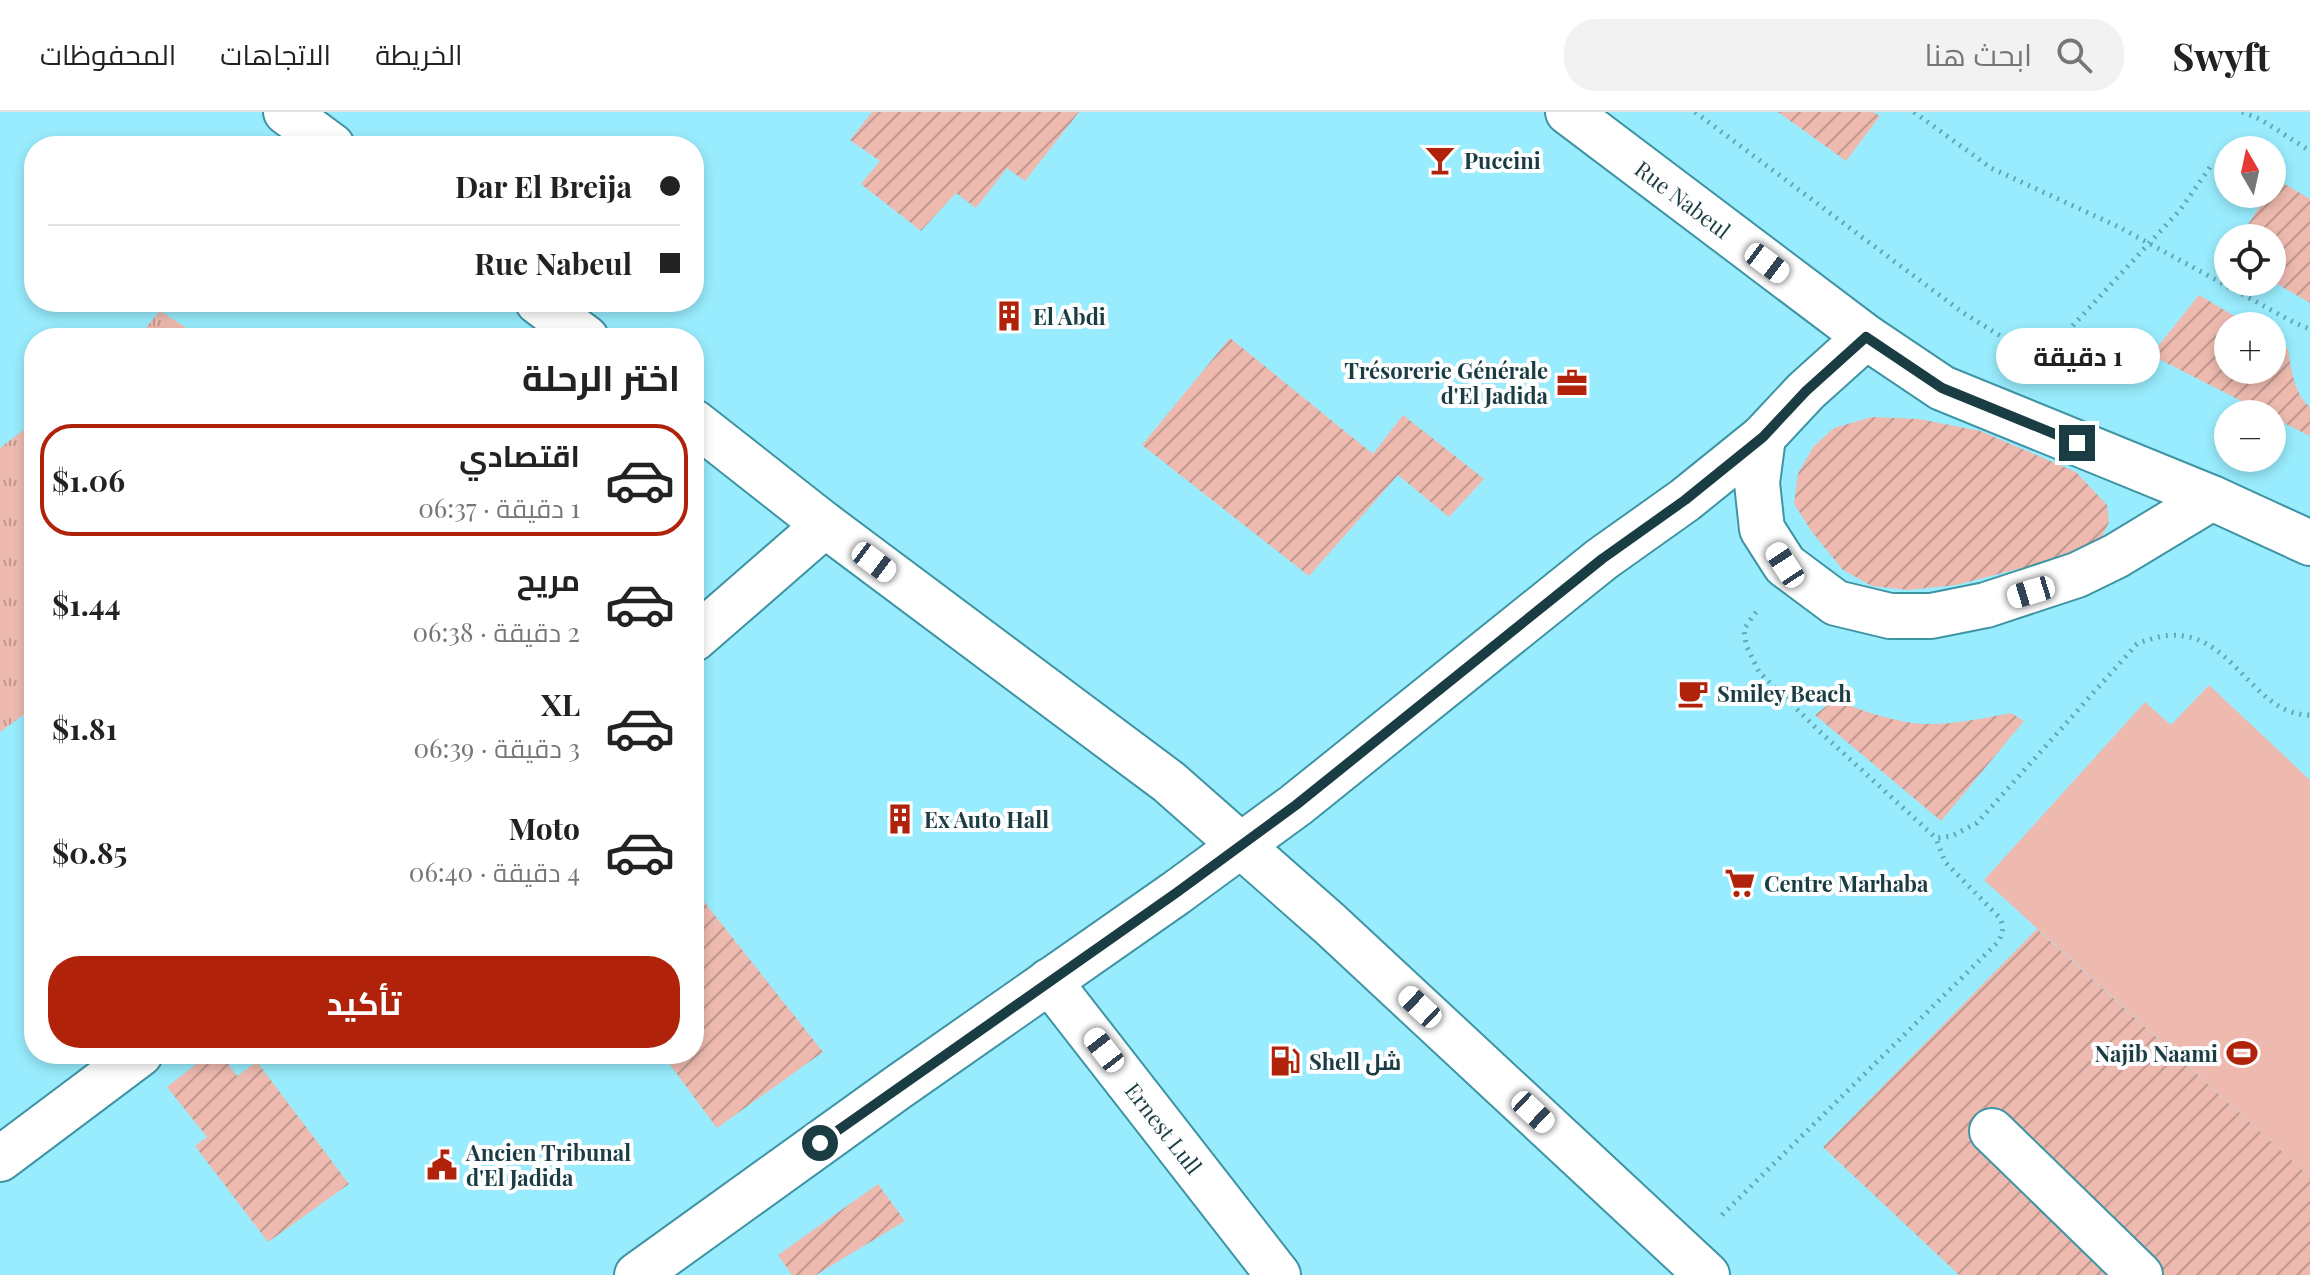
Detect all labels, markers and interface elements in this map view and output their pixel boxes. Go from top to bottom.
search box [1564,19,2124,91]
text: Swyft [2172,30,2270,81]
icon: search [2052,33,2096,77]
text: ابحث هنا [1924,34,2032,74]
text: المحفوظات [40,35,176,72]
text: الاتجاهات [220,35,331,72]
text: الخريطة [375,35,463,72]
north arrow [2214,136,2286,208]
map controls [2214,136,2286,472]
bar icon: Puccini [1423,143,1457,177]
place label: Puccini [1464,145,1541,175]
street label: Rue Nabeul [1629,153,1737,245]
text: Dar El Breija [455,166,632,206]
button: locate [2214,224,2286,296]
car [1741,239,1793,287]
text: Rue Nabeul [474,243,632,283]
building icon: El Abdi [992,299,1026,333]
place label: El Abdi [1033,301,1106,331]
button: + [2214,312,2286,384]
callout: 1 دقيقة [1995,327,2159,383]
text: 1 دقيقة [2033,338,2123,373]
text: اختر الرحلة [522,352,680,400]
place label: Trésorerie Générale d'El Jadida [1344,355,1549,410]
office icon: Trésorerie Générale d'El Jadida [1555,366,1589,400]
button: − [2214,400,2286,472]
route end [2059,425,2095,461]
text: اقتصادي [459,435,580,475]
icon: car [604,444,676,516]
text: $1.06 [52,460,125,500]
text: 1 دقيقة · 06:37 [418,490,580,525]
car [848,538,900,586]
car [1762,538,1808,592]
text: مريح [517,559,580,599]
icon: car [604,568,676,640]
car [2005,574,2057,610]
text: $1.44 [52,584,121,624]
text: 2 دقيقة · 06:38 [412,614,580,649]
cafe icon: Smiley Beach [1676,676,1710,710]
place label: Smiley Beach [1717,678,1852,708]
text: XL [541,684,580,724]
icon: car [604,692,676,764]
text: $1.81 [52,708,117,748]
text: 3 دقيقة · 06:39 [413,730,580,765]
building icon: Ex Auto Hall [883,802,917,836]
place label: Ex Auto Hall [924,804,1049,834]
text: Moto [508,808,580,848]
icon: car [604,816,676,888]
text: $0.85 [52,832,127,872]
text: 4 دقيقة · 06:40 [409,854,580,889]
supermarket icon: Centre Marhaba [1723,866,1757,900]
place label: Centre Marhaba [1764,868,1929,898]
button: تأكيد [48,956,680,1048]
car [1394,982,1446,1032]
car [1080,1024,1128,1076]
sports icon: Najib Naami [2225,1036,2259,1070]
place label: Najib Naami [2095,1038,2218,1068]
fuel station icon: Shell شل [1268,1044,1302,1078]
place label: Shell شل [1309,1046,1401,1076]
street label: Ernest Lull [1119,1076,1209,1180]
car [1507,1087,1559,1137]
route start [802,1125,838,1161]
place label: Ancien Tribunal d'El Jadida [465,1137,631,1192]
public building icon: Ancien Tribunal d'El Jadida [425,1148,459,1182]

